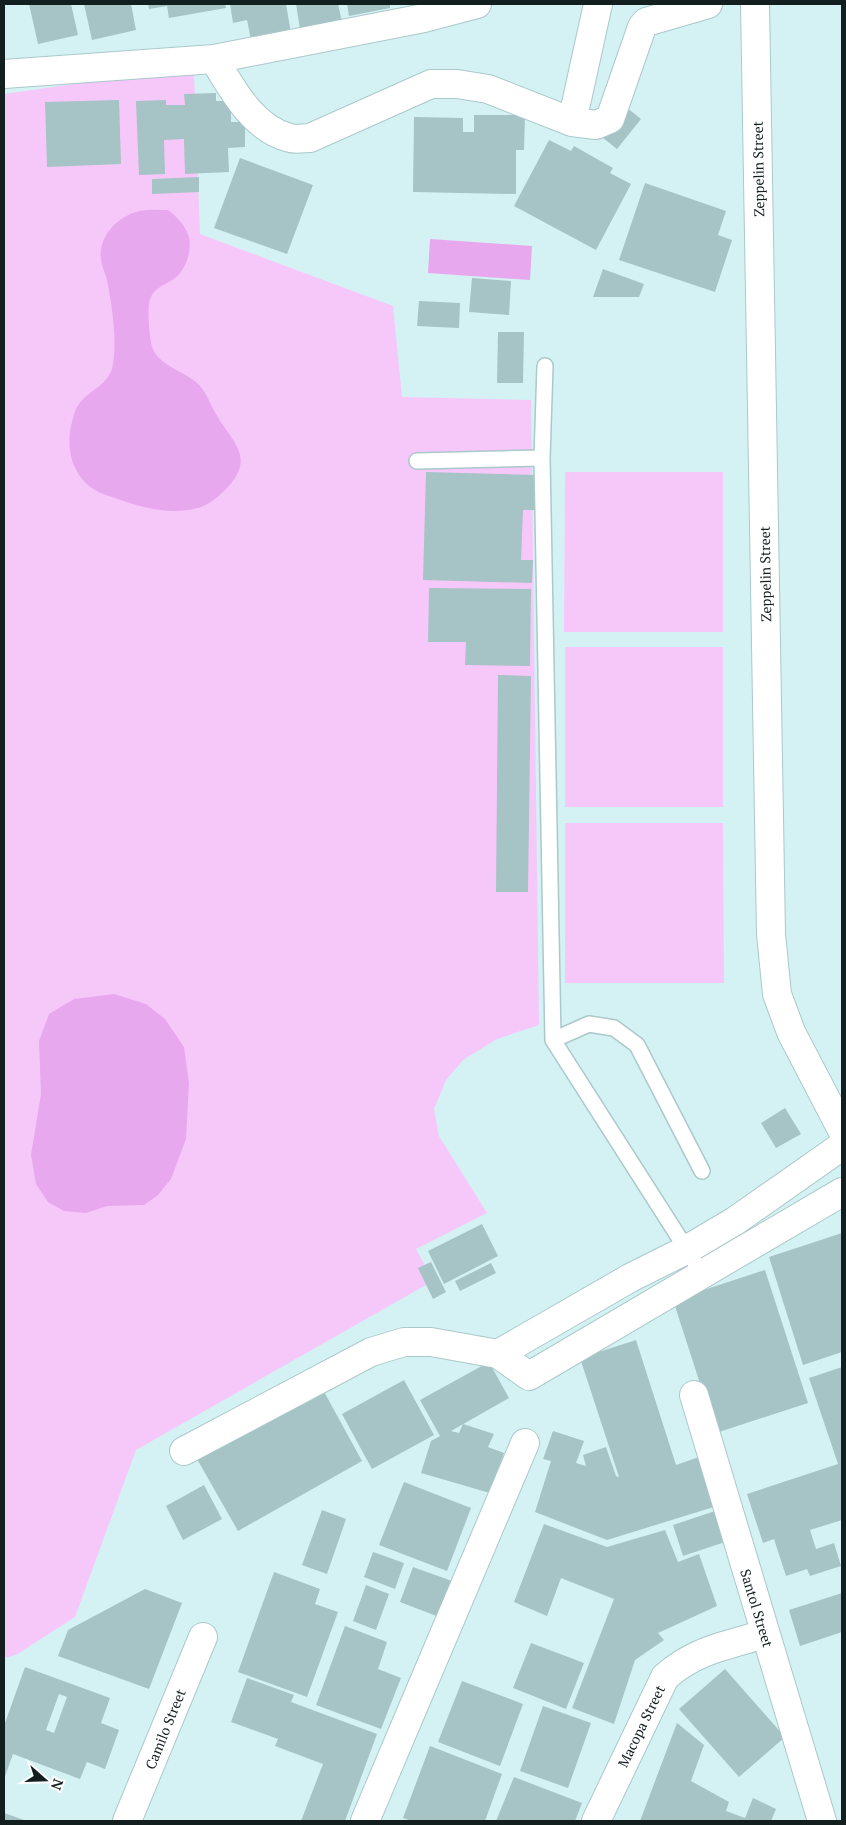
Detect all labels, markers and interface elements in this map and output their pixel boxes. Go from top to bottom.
street label: Zeppelin Street [748,120,768,217]
street label: Zeppelin Street [755,525,775,622]
street label: Santol Street [736,1567,778,1650]
street label: Macopa Street [613,1681,669,1770]
street label: Camilo Street [140,1685,190,1772]
north arrow [20,1755,70,1805]
text: N [47,1776,68,1793]

